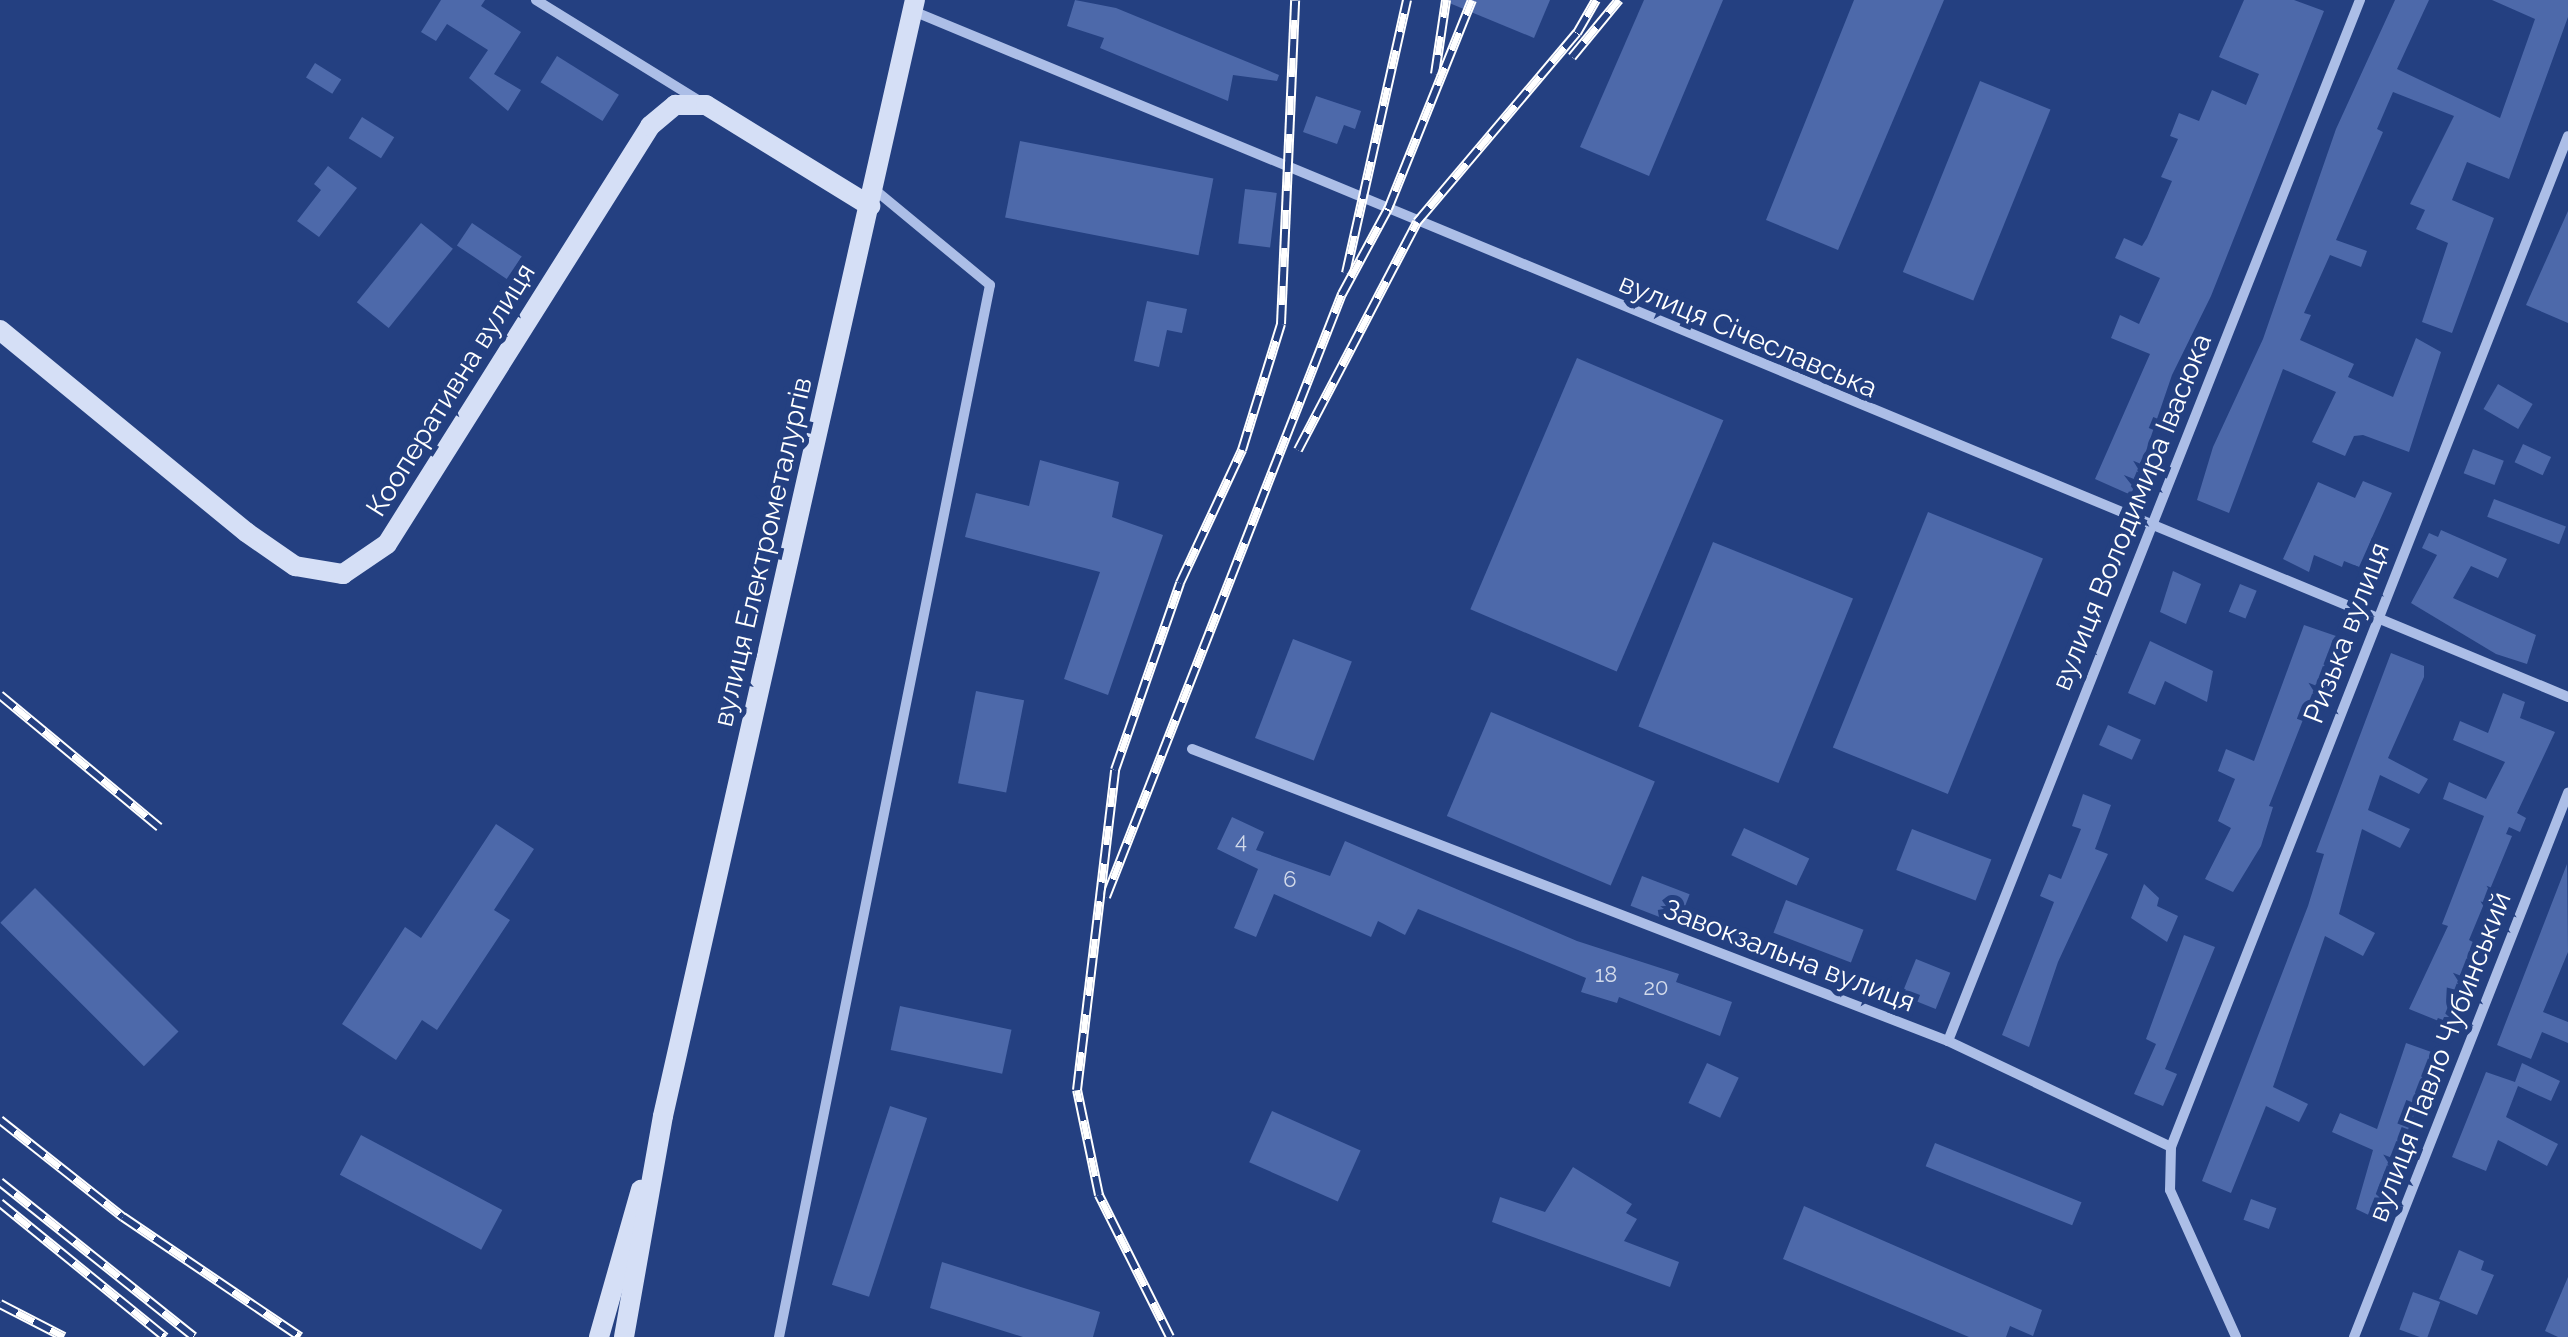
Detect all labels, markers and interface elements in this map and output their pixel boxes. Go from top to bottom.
street label: Кооперативна вулиця [359,257,543,523]
street label: вулиця Січеславська [1614,266,1882,406]
street label: вулиця Володимира Івасюка [2045,329,2219,695]
street label: вулиця Електрометалургів [706,374,820,730]
street label: Ризька вулиця [2297,538,2397,728]
house number: 4 [1235,828,1247,854]
house number: 6 [1283,867,1297,893]
street label: вулиця Павло Чубинський [2361,887,2519,1227]
street label: Завокзальна вулиця [1659,893,1919,1019]
house number: 18 [1595,962,1617,988]
house number: 20 [1644,975,1668,1001]

